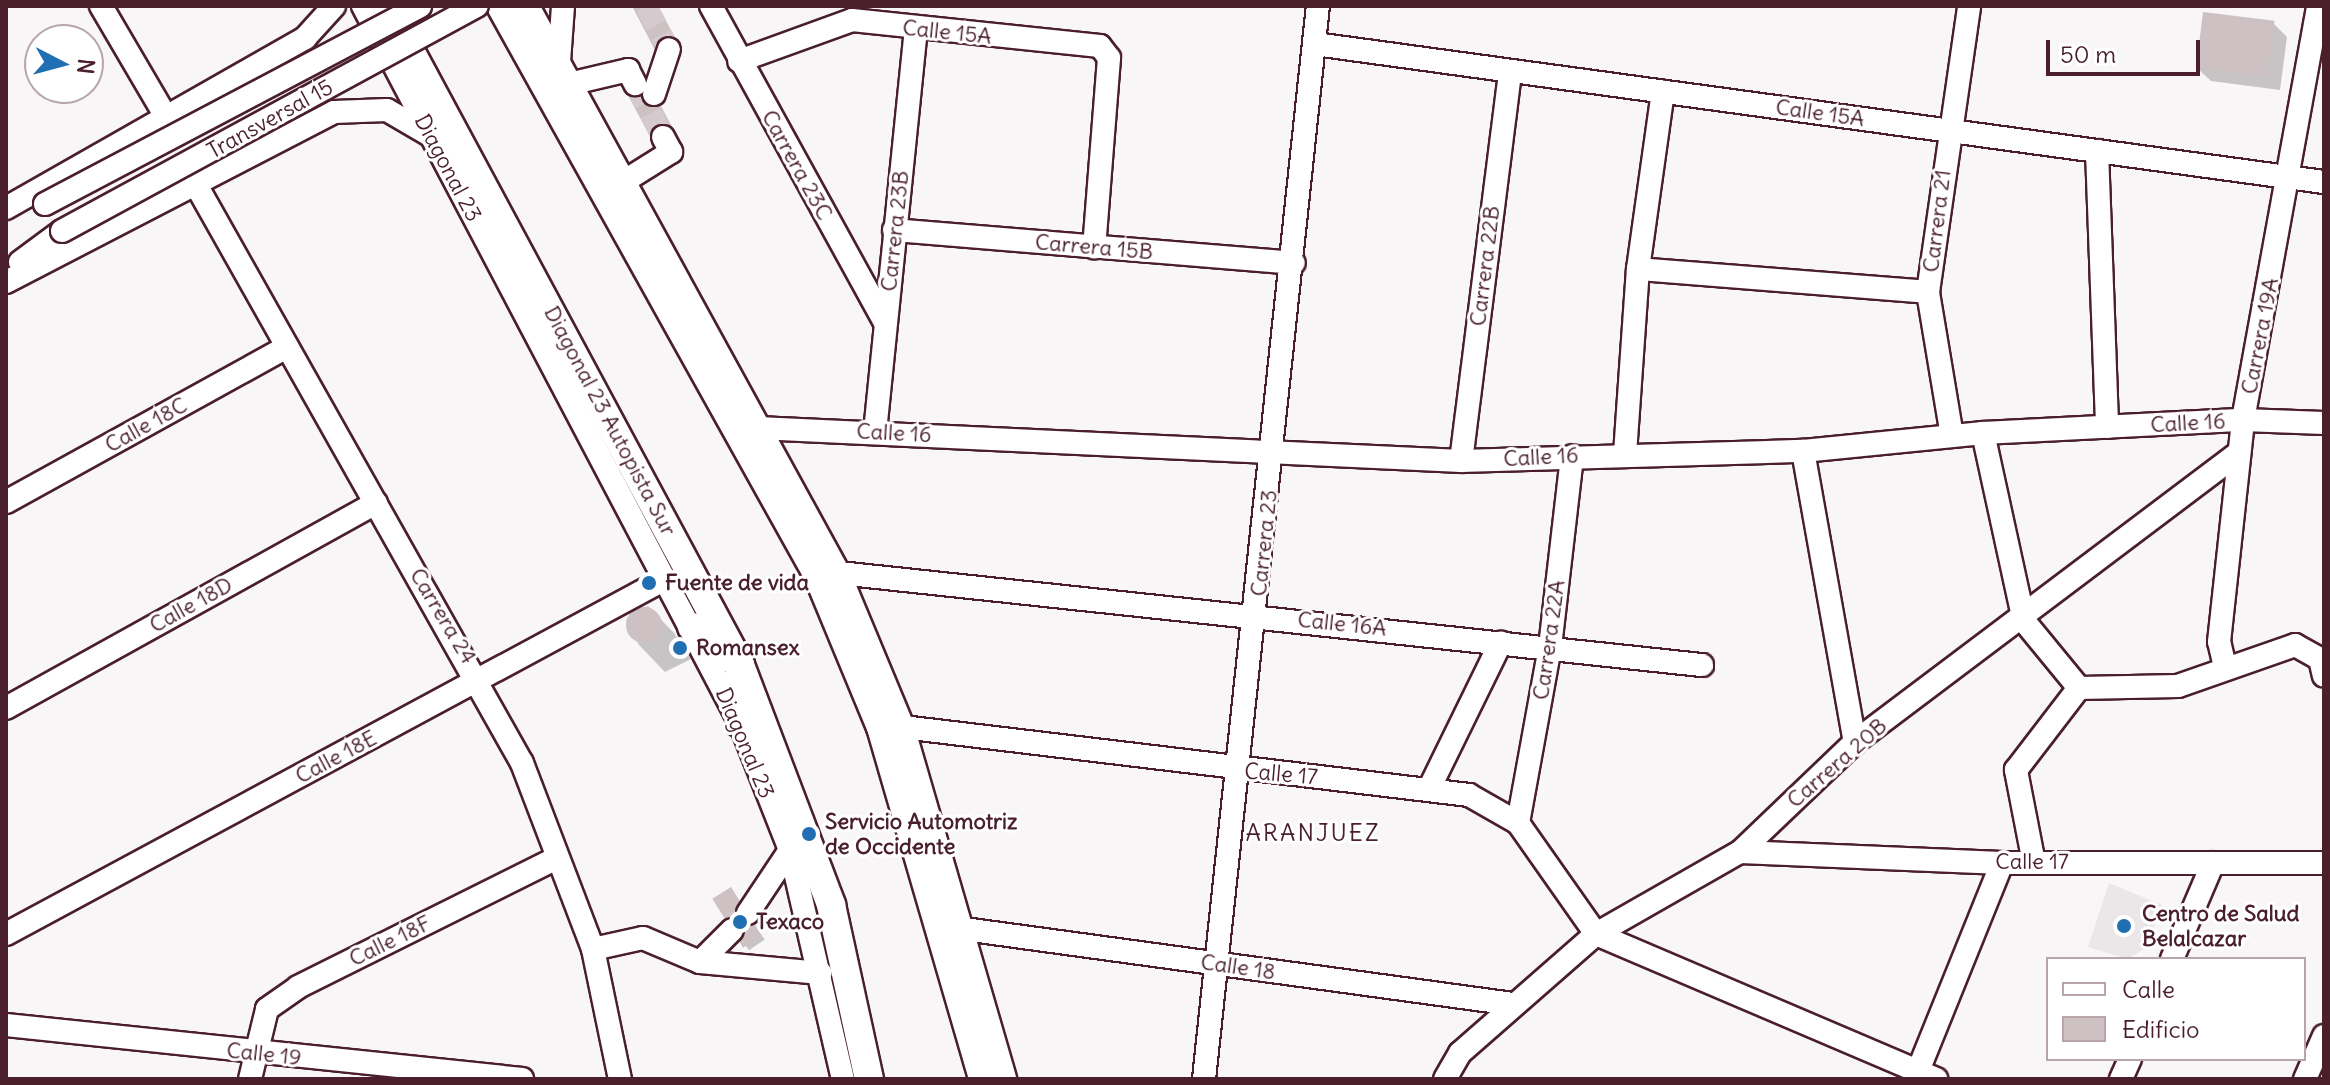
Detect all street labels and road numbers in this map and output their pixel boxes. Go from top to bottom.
street label: Calle 15A [901,14,993,50]
street label: Transversal 15 [203,74,337,164]
street label: Calle 15A [1774,94,1866,132]
street label: Carrera 23C [756,105,838,225]
street label: Diagonal 23 [409,110,487,226]
street label: Carrera 21 [1918,168,1956,274]
street label: Carrera 23B [876,169,914,293]
street label: Carrera 22B [1465,204,1505,328]
street label: Carrera 15B [1034,229,1154,265]
street label: Carrera 19A [2236,276,2284,396]
street label: Diagonal 23 Autopista Sur [538,302,682,540]
street label: Calle 18C [100,392,192,458]
street label: Calle 16 [2150,408,2226,438]
street label: Calle 16 [856,418,932,448]
street label: Calle 16 [1503,442,1579,472]
street label: Carrera 23 [1245,488,1283,598]
street label: Carrera 24 [404,563,482,669]
street label: Calle 18D [145,571,237,639]
street label: Carrera 22A [1528,578,1570,702]
street label: Calle 16A [1296,606,1388,642]
street label: Diagonal 23 [710,684,780,802]
street label: Carrera 20B [1782,713,1892,813]
street label: Calle 18E [291,725,381,789]
street label: Calle 17 [1243,758,1319,790]
street label: Calle 17 [1995,849,2069,875]
street label: Calle 18F [345,910,435,972]
street label: Calle 18 [1199,949,1277,985]
street label: Calle 19 [225,1037,303,1071]

